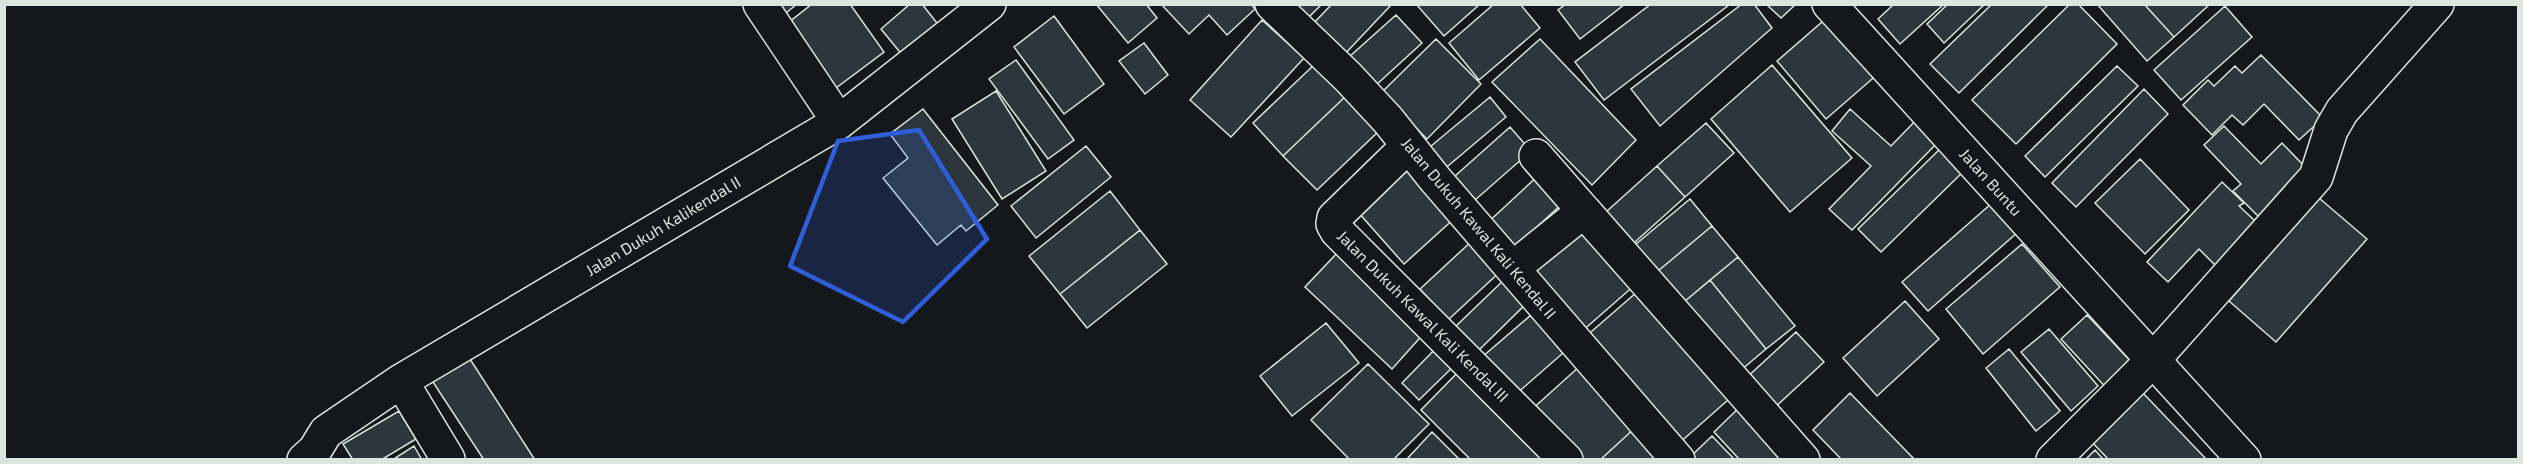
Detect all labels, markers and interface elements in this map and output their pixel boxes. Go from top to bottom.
street label: Jalan Dukuh Kawal Kali Kendal II [1398,133,1561,322]
street label: Jalan Buntu [1956,144,2027,219]
street label: Jalan Dukuh Kalikendal II [582,172,744,279]
street label: Jalan Dukuh Kawal Kali Kendal III [1334,226,1513,405]

